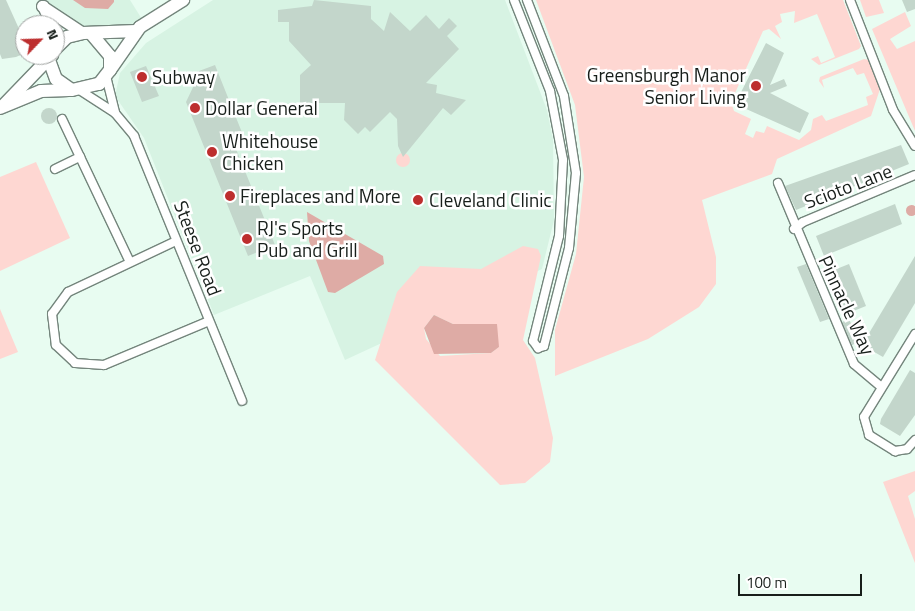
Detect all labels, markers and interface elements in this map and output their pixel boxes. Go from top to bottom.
north arrow [15,15,65,65]
text: N [42,25,65,43]
place label: Greensburgh Manor Senior Living [587,64,746,108]
place label: Subway [152,66,215,88]
marker: Subway [136,71,148,83]
marker: Greensburgh Manor Senior Living [750,80,762,92]
place label: Dollar General [205,97,318,119]
marker: Dollar General [189,102,201,114]
place label: Whitehouse Chicken [222,130,318,174]
marker: Whitehouse Chicken [206,146,218,158]
street label: Scioto Lane [801,159,895,213]
place label: Fireplaces and More [240,185,401,207]
place label: Cleveland Clinic [429,189,552,211]
marker: Fireplaces and More [224,190,236,202]
marker: Cleveland Clinic [411,193,425,207]
street label: Steese Road [169,197,227,299]
place label: RJ's Sports Pub and Grill [257,217,358,261]
marker: RJ's Sports Pub and Grill [241,233,253,245]
street label: Pinnacle Way [814,252,880,358]
scale bar [740,564,864,596]
text: 100 m [746,571,787,594]

